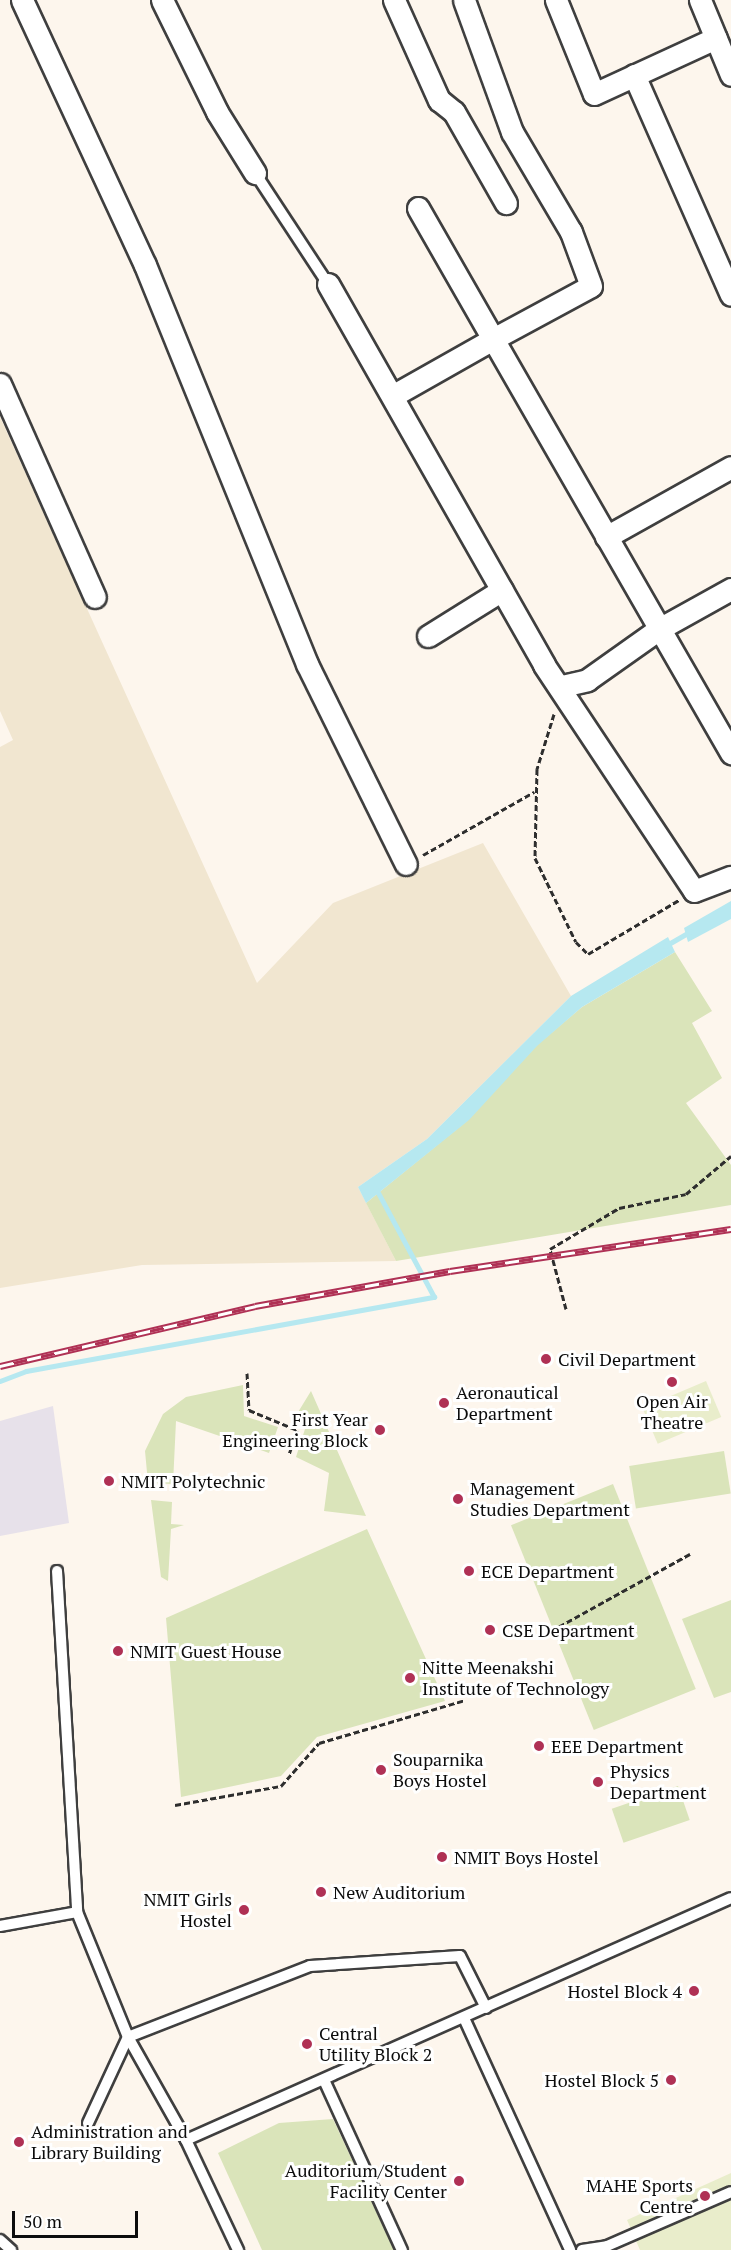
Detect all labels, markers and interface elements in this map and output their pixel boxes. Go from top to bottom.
place label: Civil Department [558,1348,696,1370]
marker: Civil Department [539,1352,553,1366]
marker: Open Air Theatre [665,1375,679,1389]
place label: Aeronautical Department [456,1382,559,1424]
place label: Open Air Theatre [636,1391,708,1434]
marker: Aeronautical Department [437,1396,451,1410]
place label: First Year Engineering Block [222,1409,368,1452]
marker: First Year Engineering Block [373,1423,387,1437]
place label: NMIT Polytechnic [121,1470,265,1492]
marker: NMIT Polytechnic [102,1474,116,1488]
place label: Management Studies Department [470,1478,630,1520]
marker: Management Studies Department [451,1492,465,1506]
place label: ECE Department [481,1560,615,1582]
marker: ECE Department [462,1564,476,1578]
place label: CSE Department [502,1619,635,1641]
marker: CSE Department [483,1623,497,1637]
place label: NMIT Guest House [130,1640,281,1662]
marker: NMIT Guest House [111,1644,125,1658]
place label: Nitte Meenakshi Institute of Technology [422,1657,609,1700]
marker: Nitte Meenakshi Institute of Technology [403,1671,417,1685]
place label: EEE Department [551,1735,683,1757]
marker: EEE Department [532,1739,546,1753]
place label: Souparnika Boys Hostel [393,1749,487,1792]
place label: Physics Department [610,1761,707,1804]
marker: Souparnika Boys Hostel [374,1763,388,1777]
marker: Physics Department [591,1775,605,1789]
place label: NMIT Boys Hostel [454,1846,599,1868]
marker: NMIT Boys Hostel [435,1850,449,1864]
place label: New Auditorium [333,1881,466,1903]
marker: New Auditorium [314,1885,328,1899]
place label: NMIT Girls Hostel [143,1889,232,1932]
marker: NMIT Girls Hostel [237,1903,251,1917]
place label: Hostel Block 4 [568,1980,682,2002]
marker: Hostel Block 4 [687,1984,701,1998]
place label: Central Utility Block 2 [319,2023,432,2066]
marker: Central Utility Block 2 [300,2037,314,2051]
place label: Hostel Block 5 [545,2069,659,2091]
marker: Hostel Block 5 [664,2073,678,2087]
place label: Administration and Library Building [31,2121,188,2164]
marker: Administration and Library Building [12,2135,26,2149]
place label: Auditorium/Student Facility Center [285,2160,447,2202]
marker: Auditorium/Student Facility Center [452,2174,466,2188]
place label: MAHE Sports Centre [586,2175,693,2218]
marker: MAHE Sports Centre [698,2189,712,2203]
scale bar [15,2199,141,2237]
text: 50 m [23,2209,62,2233]

